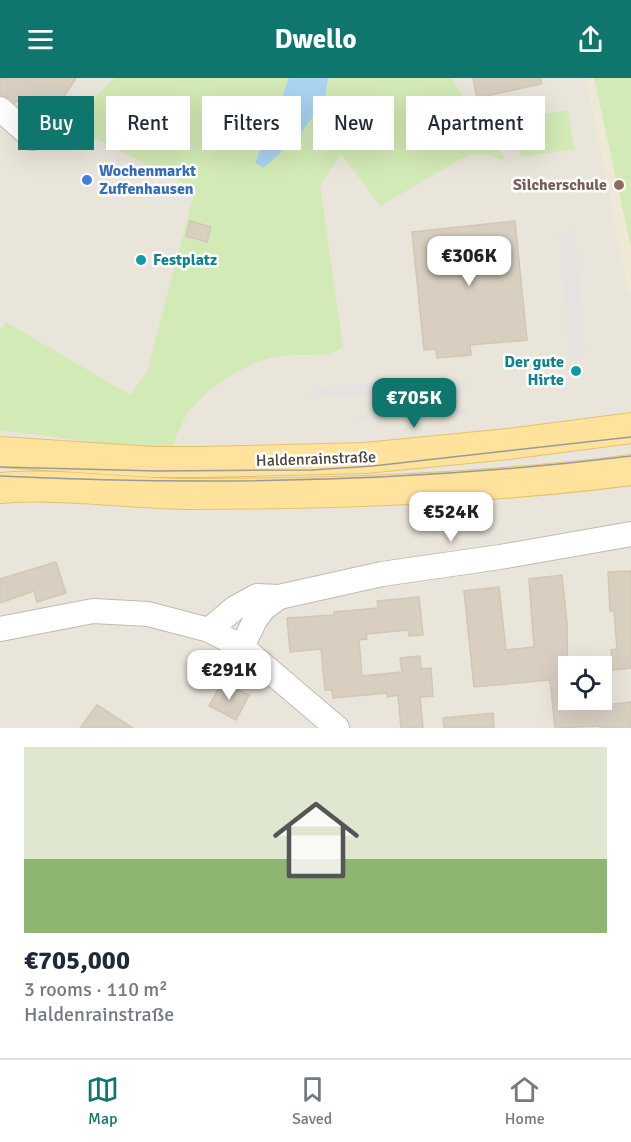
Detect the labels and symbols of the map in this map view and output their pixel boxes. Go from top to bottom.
place label: Wochenmarkt Zuffenhausen [99,161,196,199]
marker: Wochenmarkt Zuffenhausen [80,173,94,187]
place label: Silcherschule [513,175,607,195]
marker: Silcherschule [612,178,626,192]
pin: €306K [427,236,511,287]
place label: Festplatz [153,250,217,270]
marker: Festplatz [134,253,148,267]
place label: Der gute Hirte [504,352,564,390]
marker: Der gute Hirte [569,364,583,378]
pin: €705K [372,378,456,429]
street label: Haldenrainstraße [256,447,376,471]
pin: €524K [409,492,493,543]
pin: €291K [187,650,271,701]

